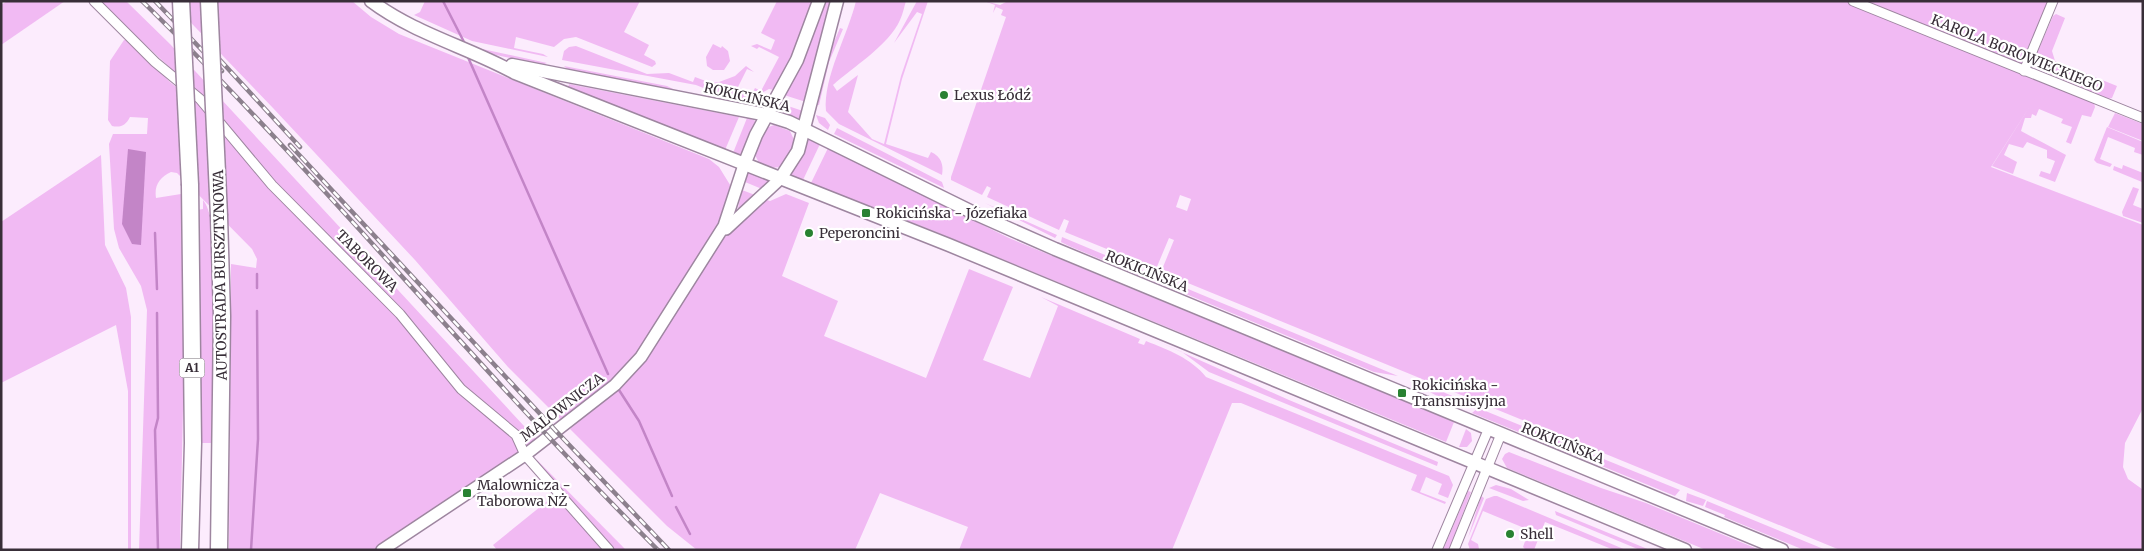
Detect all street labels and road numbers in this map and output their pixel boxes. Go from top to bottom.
street label: KAROLA BOROWIECKIEGO [1929,10,2105,96]
street label: ROKICIŃSKA [702,78,792,116]
street label: AUTOSTRADA BURSZTYNOWA [209,170,231,381]
street label: TABOROWA [332,226,402,296]
street label: ROKICIŃSKA [1103,246,1191,296]
road number: A1 [180,358,204,378]
street label: MALOWNICZA [517,369,607,445]
street label: ROKICIŃSKA [1519,418,1607,468]

